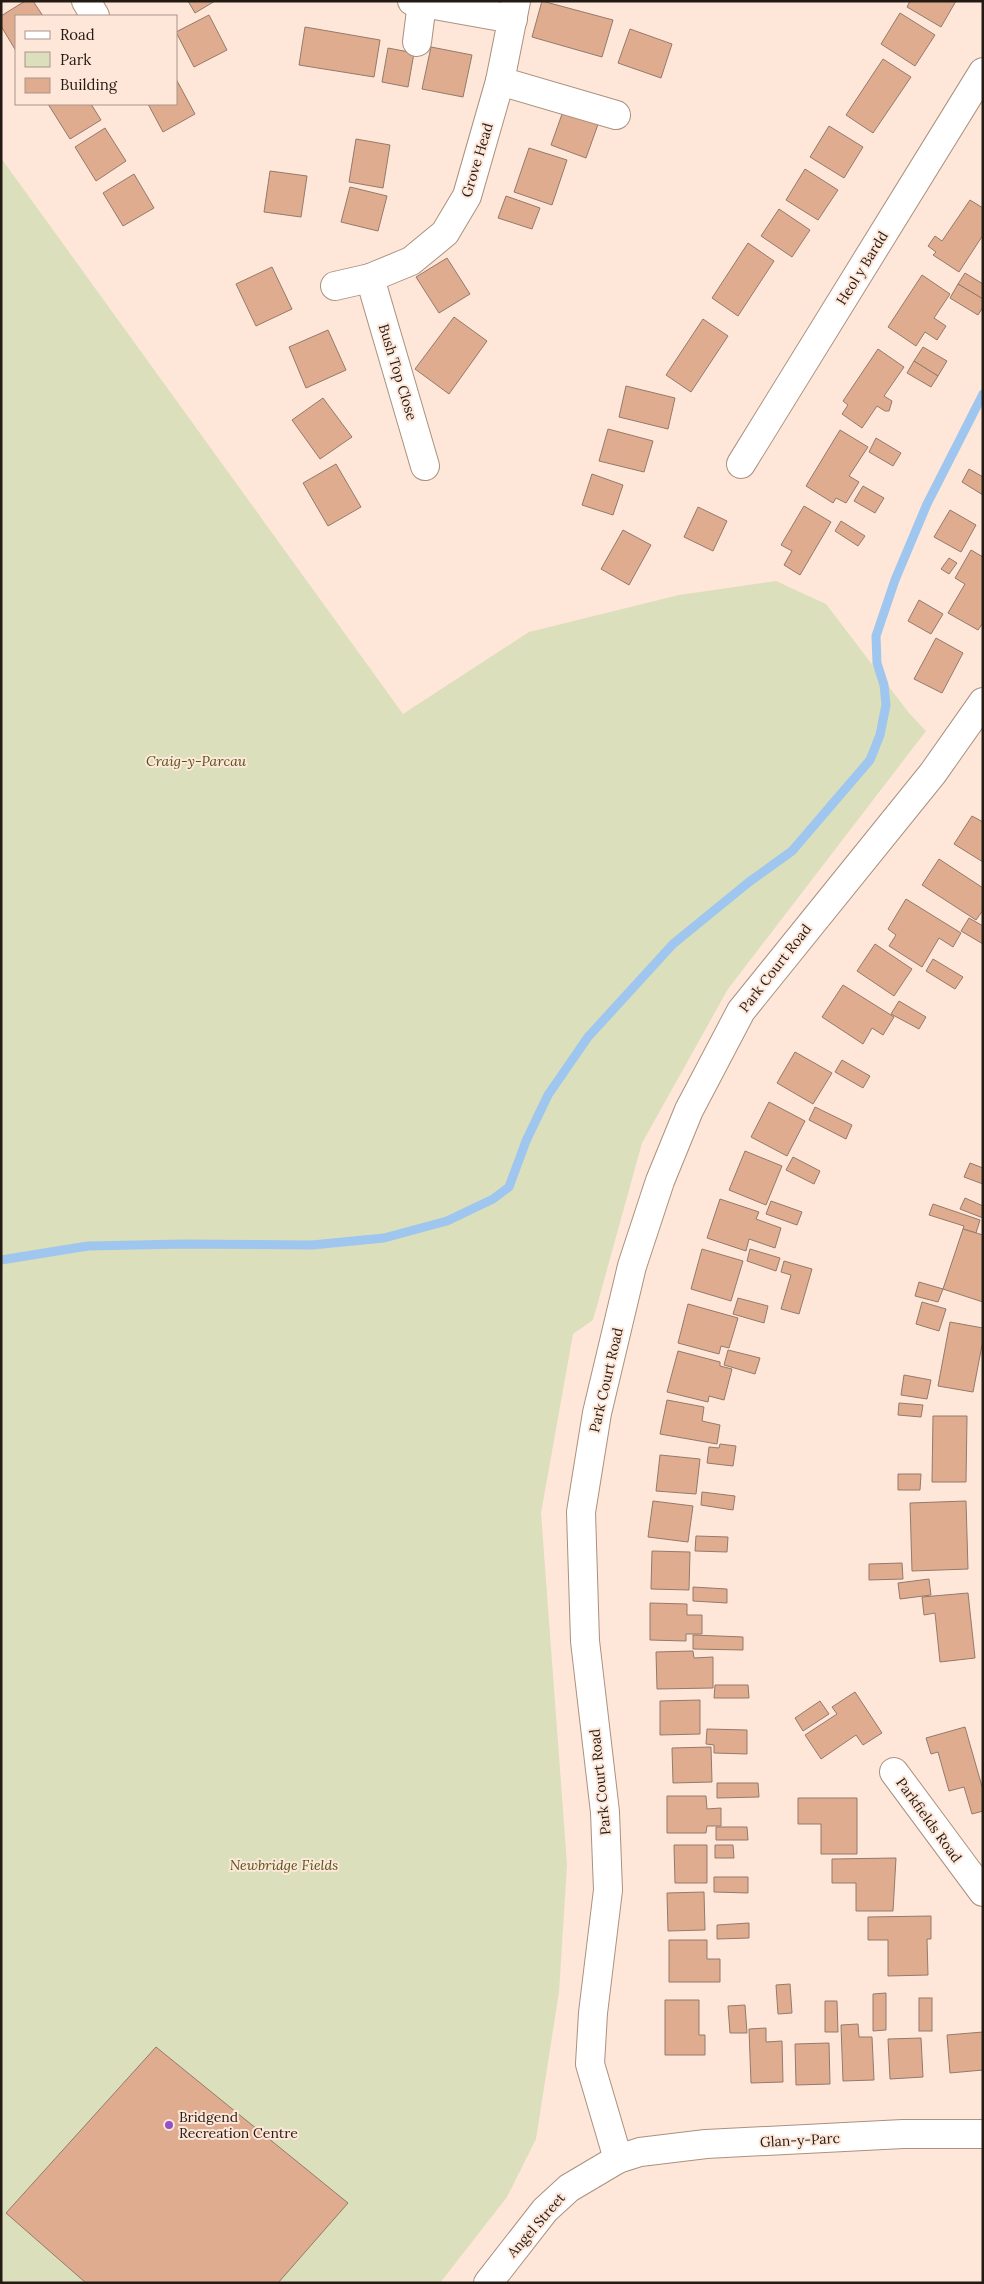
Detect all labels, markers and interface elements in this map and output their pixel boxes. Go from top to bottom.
legend [15,15,178,105]
text: Road [60,25,95,44]
text: Park [60,50,91,69]
text: Building [60,75,118,94]
street label: Grove Head [457,121,497,199]
street label: Heol y Bardd [832,228,892,308]
street label: Bush Top Close [375,322,421,423]
park label: Craig-y-Parcau [146,752,247,770]
street label: Park Court Road [735,920,815,1016]
street label: Park Court Road [585,1326,627,1434]
street label: Park Court Road [585,1728,615,1836]
street label: Parkfields Road [892,1774,966,1866]
park label: Newbridge Fields [230,1856,338,1874]
place label: Bridgend Recreation Centre [179,2108,298,2142]
marker: Bridgend Recreation Centre [163,2119,175,2131]
street label: Glan-y-Parc [760,2129,840,2151]
street label: Angel Street [502,2189,569,2262]

